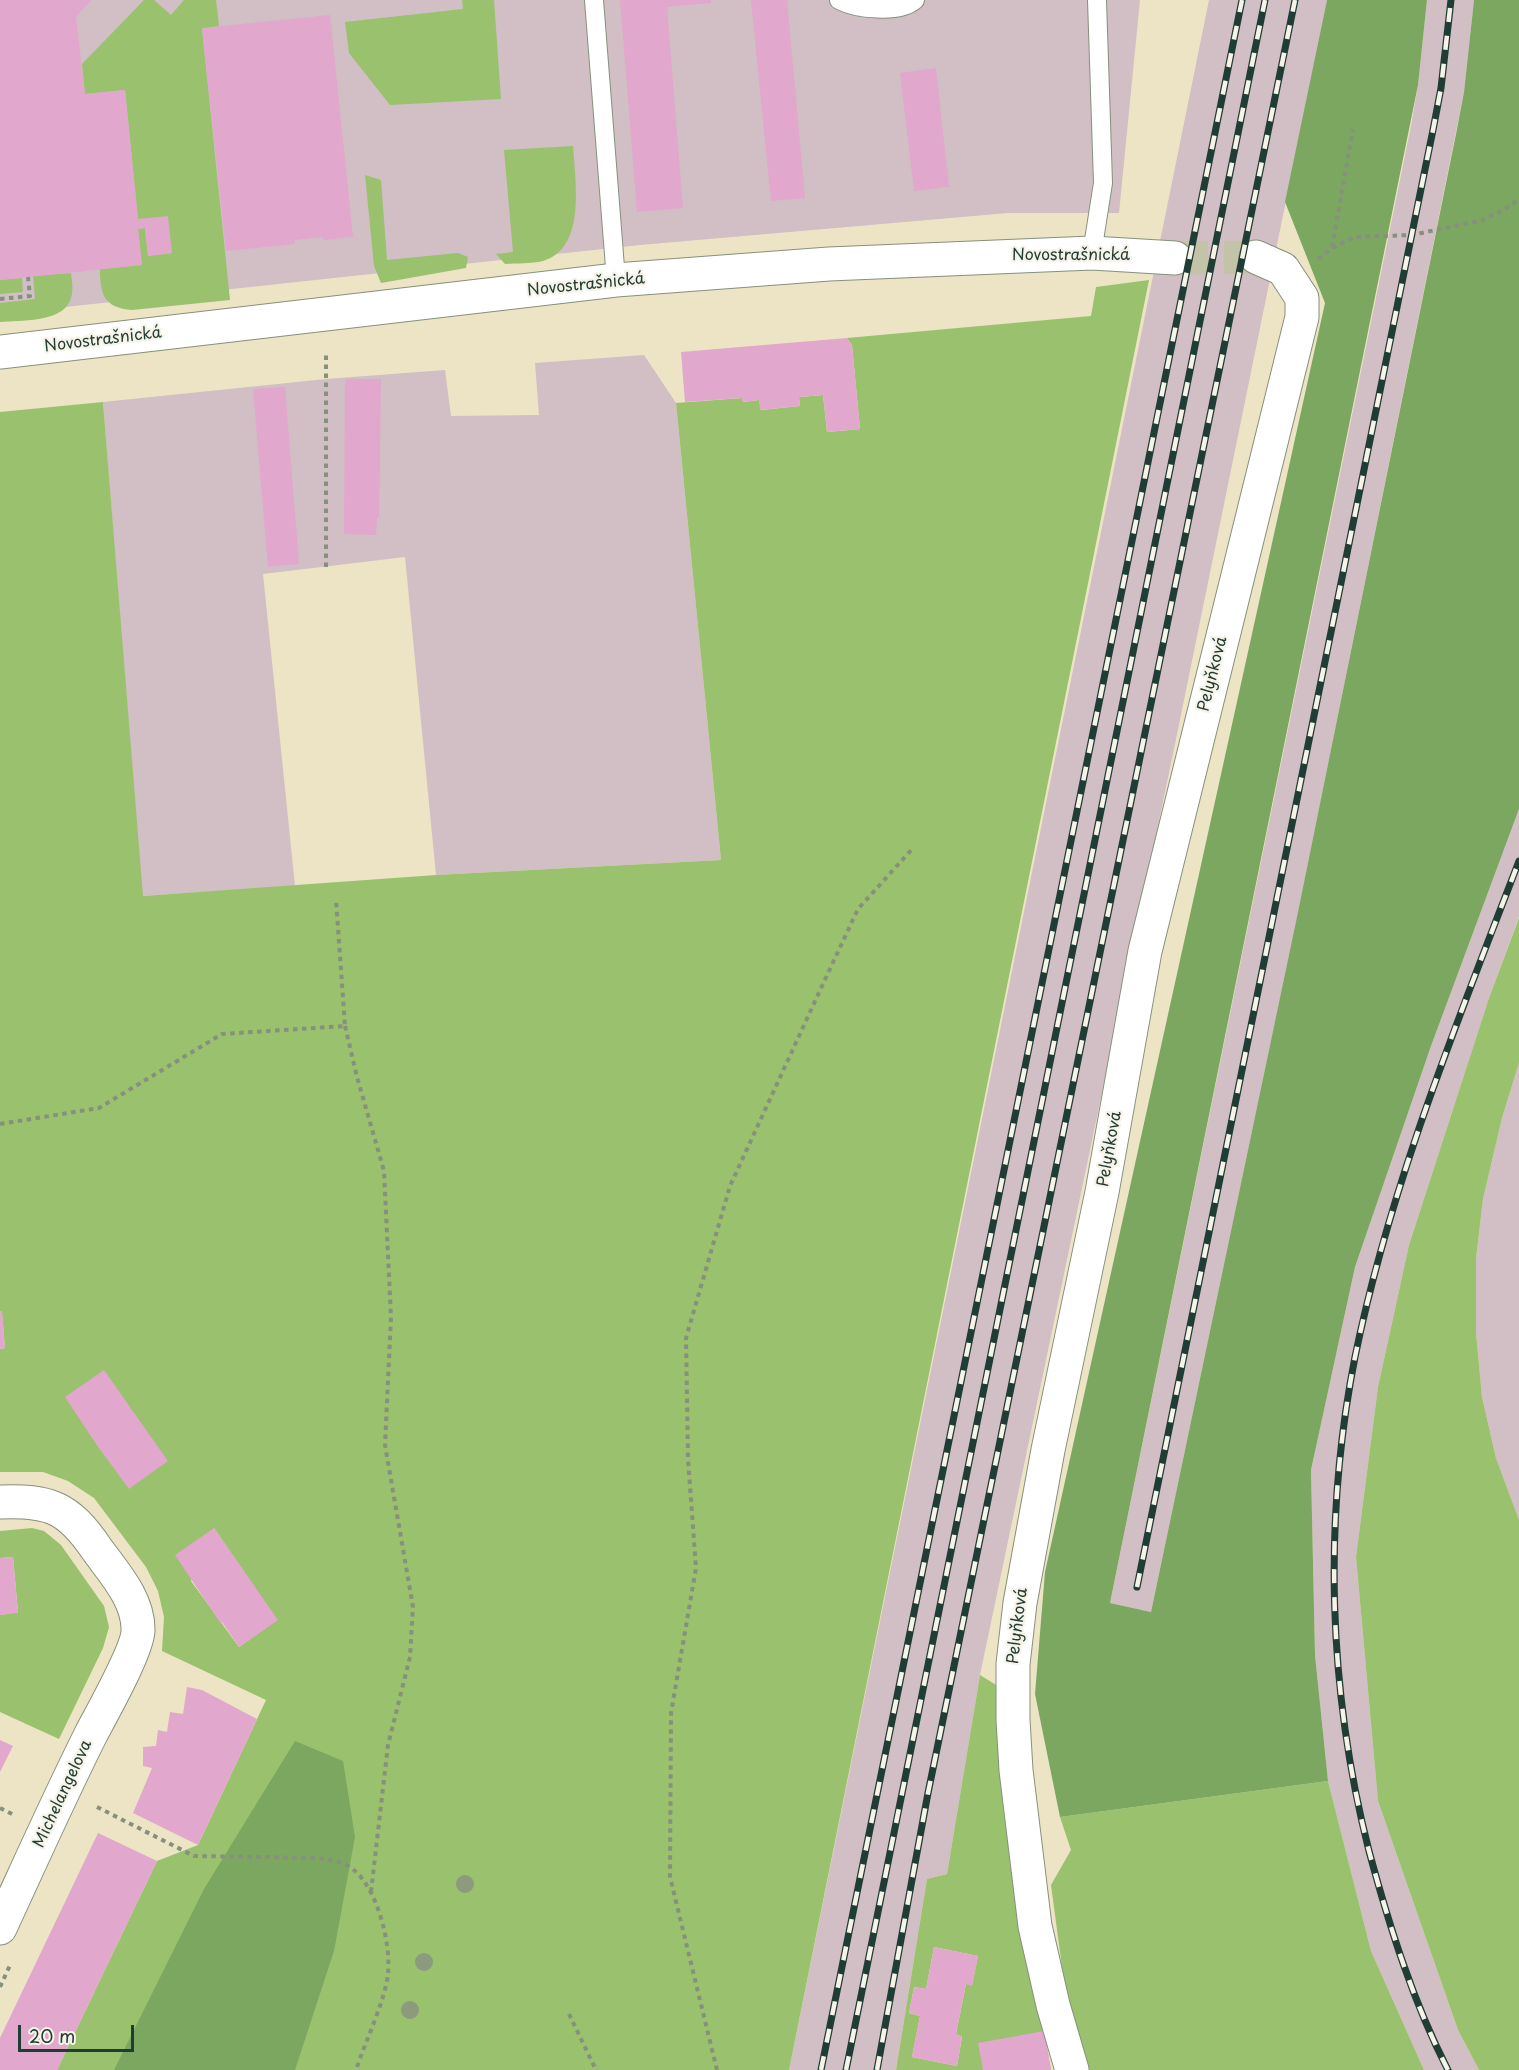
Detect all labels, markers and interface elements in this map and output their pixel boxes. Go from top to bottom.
street label: Novostrašnická [1012,246,1130,266]
street label: Novostrašnická [526,269,646,301]
street label: Novostrašnická [43,323,163,357]
street label: Pelyňková [1194,635,1232,713]
street label: Pelyňková [1094,1110,1126,1188]
street label: Pelyňková [1004,1587,1032,1665]
street label: Michelangelova [30,1737,96,1851]
scale bar [21,2013,136,2051]
text: 20 m [29,2022,75,2049]

